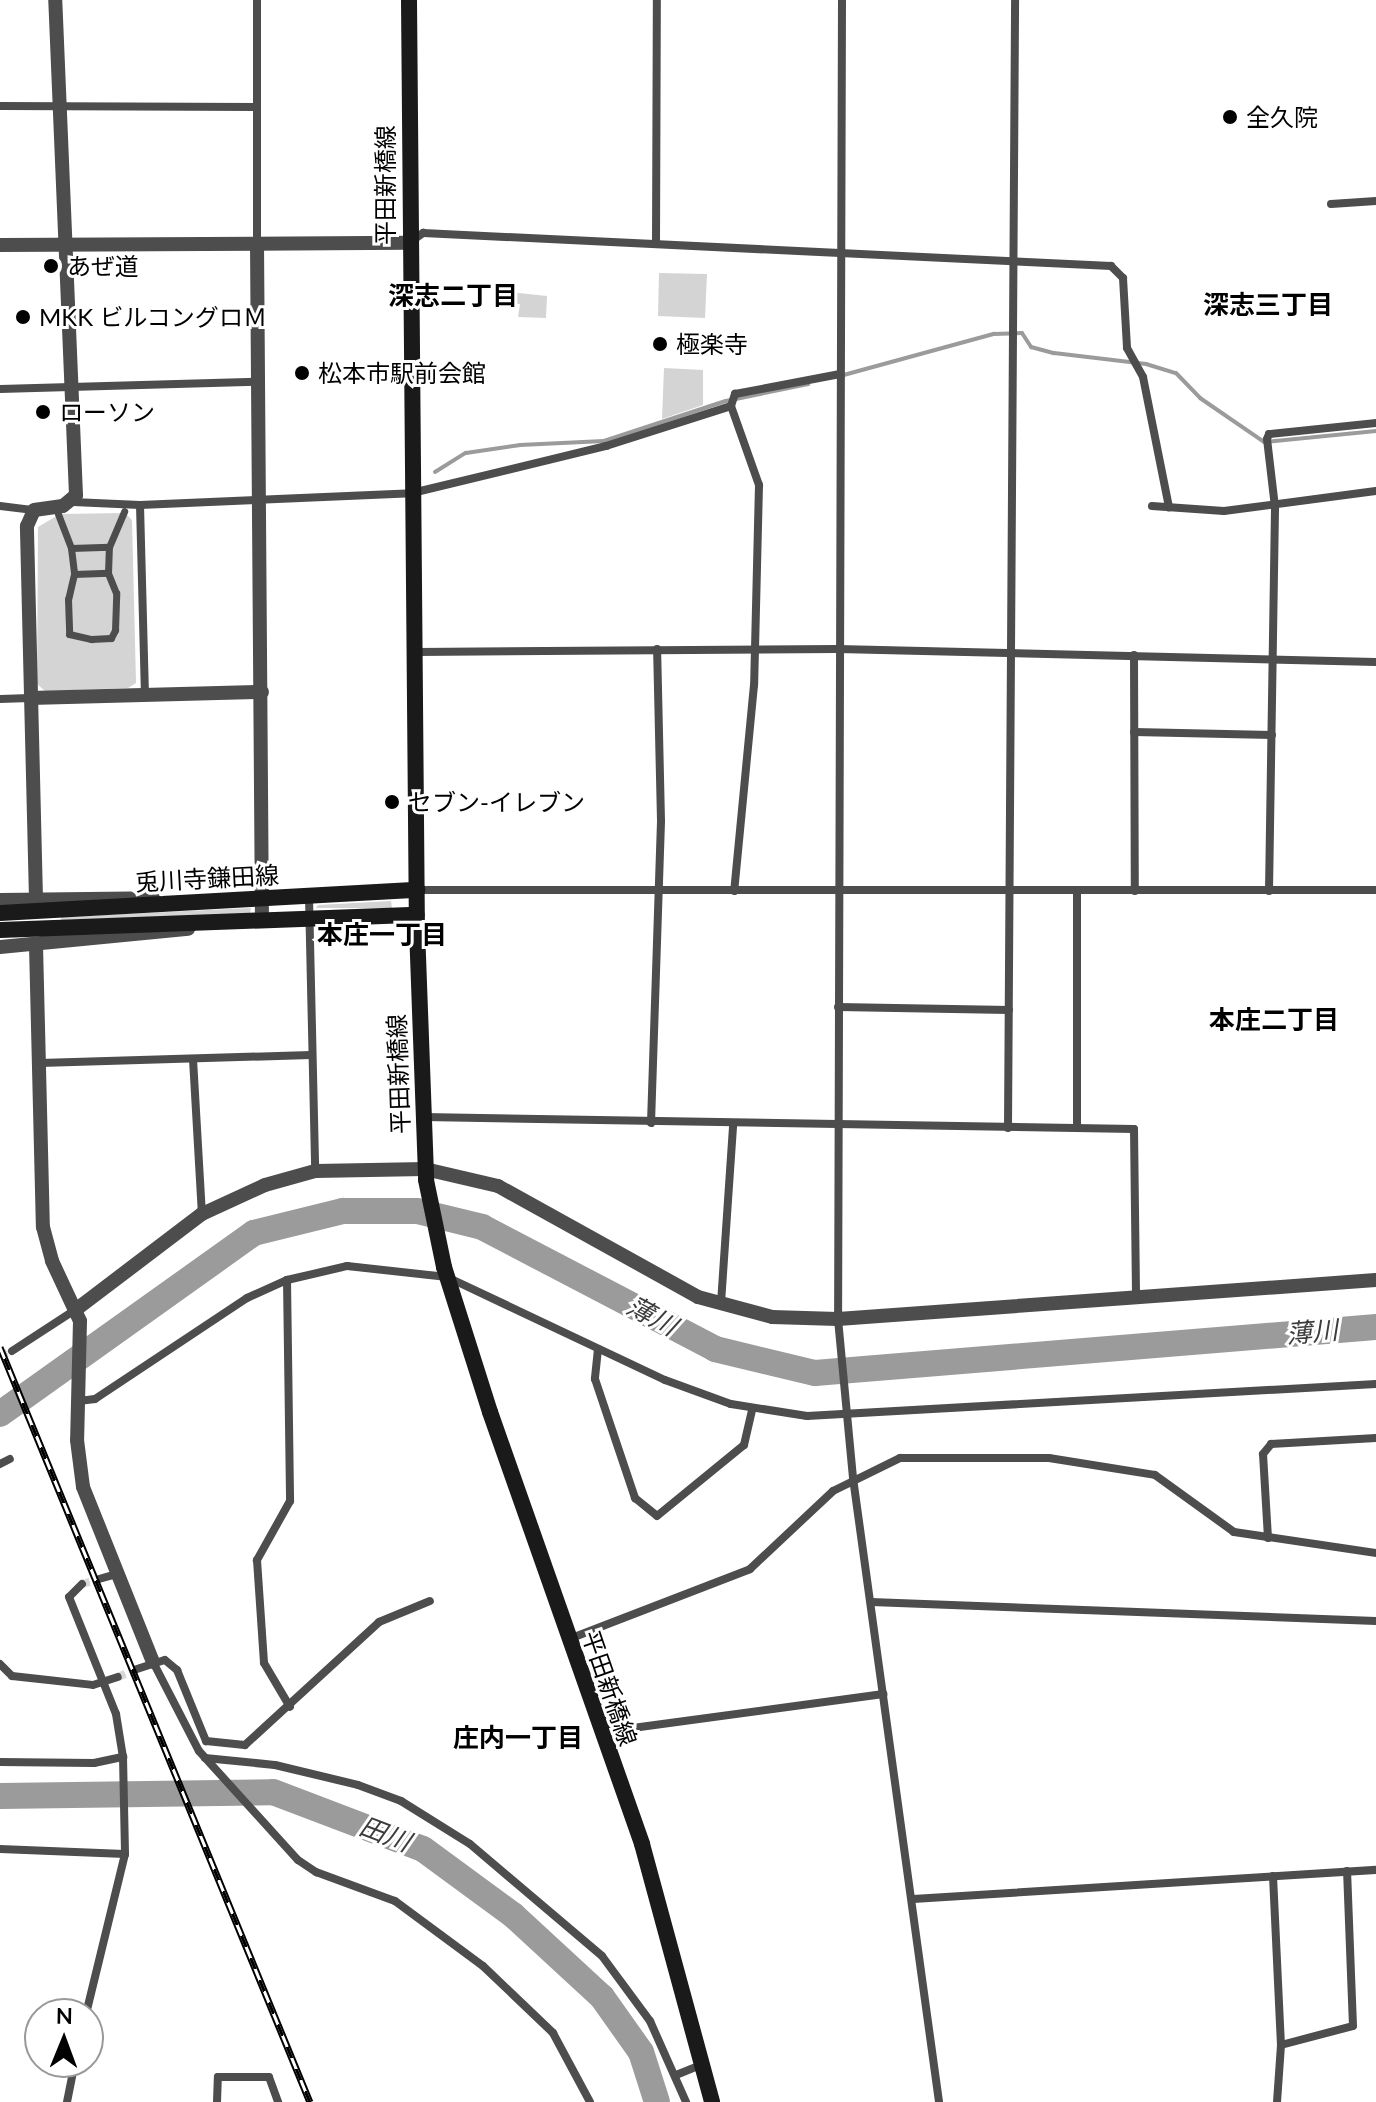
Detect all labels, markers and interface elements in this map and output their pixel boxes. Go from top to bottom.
place label: 全久院 [1246,103,1318,131]
marker: 全久院 [1221,108,1239,126]
street label: 平田新橋線 [371,125,399,245]
place label: あぜ道 [67,252,139,280]
marker: あぜ道 [42,257,60,275]
district label: 深志二丁目 [388,280,518,312]
district label: 深志三丁目 [1203,289,1333,321]
place label: MKK ビルコングロＭ [39,303,267,331]
marker: MKK ビルコングロＭ [14,308,32,326]
place label: 極楽寺 [676,330,748,358]
marker: 極楽寺 [651,335,669,353]
place label: 松本市駅前会館 [318,359,486,387]
marker: 松本市駅前会館 [293,364,311,382]
place label: ローソン [59,398,155,426]
marker: ローソン [34,403,52,421]
place label: セブン-イレブン [408,788,585,816]
marker: セブン-イレブン [383,793,401,811]
street label: 兎川寺鎌田線 [134,860,280,896]
district label: 本庄一丁目 [317,919,447,951]
district label: 本庄二丁目 [1209,1004,1339,1036]
street label: 平田新橋線 [382,1014,414,1134]
water label: 薄川 [622,1290,682,1342]
water label: 薄川 [1285,1314,1339,1350]
street label: 平田新橋線 [577,1627,643,1749]
district label: 庄内一丁目 [453,1722,583,1754]
water label: 田川 [355,1810,415,1858]
north arrow [24,1998,104,2078]
text: N [56,2002,73,2029]

